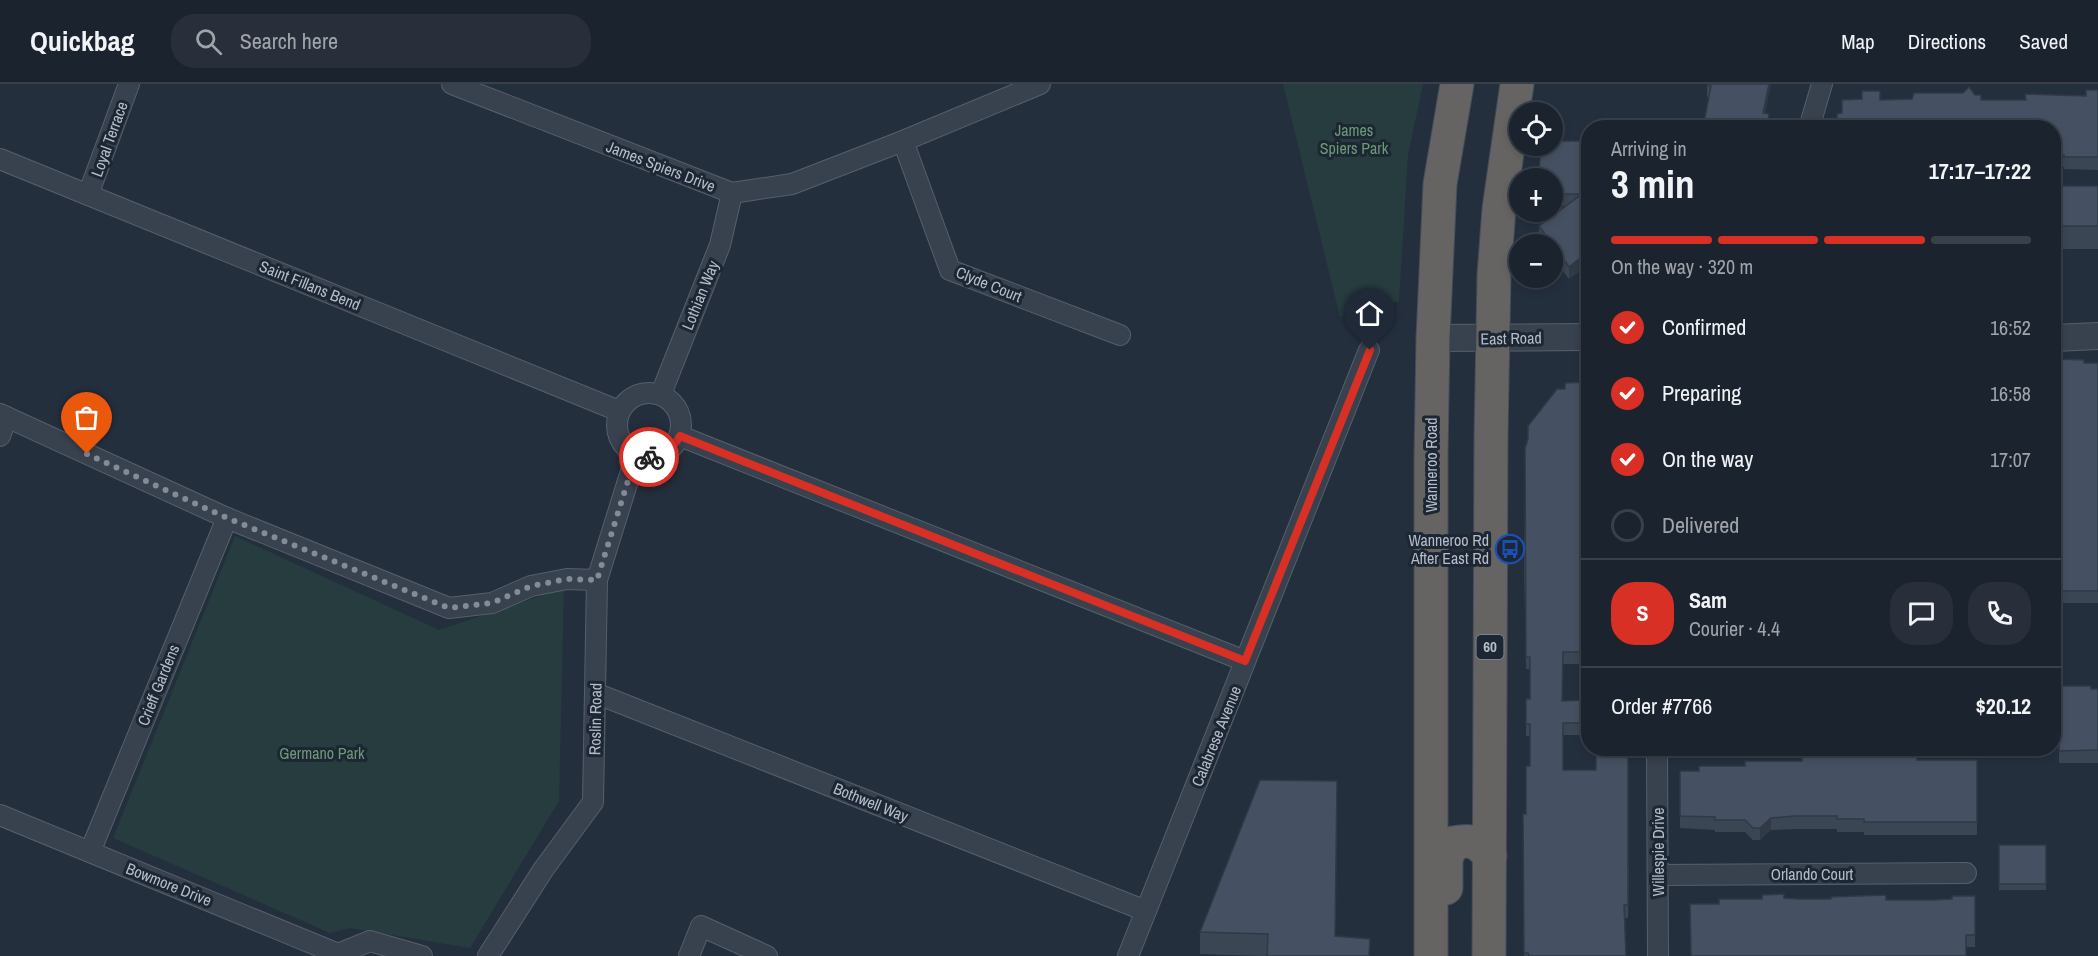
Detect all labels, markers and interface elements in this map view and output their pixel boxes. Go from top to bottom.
search box [171,14,591,68]
text: Quickbag [30,22,135,60]
icon: search [192,25,225,58]
text: Search here [240,26,338,56]
text: Map [1841,27,1875,56]
text: Directions [1908,27,1986,56]
text: Saved [2019,27,2068,56]
street label: Loyal Terrace [85,98,133,180]
map controls [1509,102,1563,288]
button: locate [1509,102,1563,156]
park label: James Spiers Park [1320,119,1389,159]
street label: James Spiers Drive [603,135,719,197]
text: Arriving in [1611,135,1687,162]
text: 17:17–17:22 [1929,156,2031,186]
text: 3 min [1611,158,1695,210]
button: + [1509,168,1563,222]
button: − [1509,234,1563,288]
text: On the way · 320 m [1611,253,1753,280]
street label: Saint Fillans Bend [256,255,364,315]
street label: Lothian Way [676,257,724,333]
street label: Clyde Court [953,261,1026,307]
pin [1344,288,1395,350]
icon: home [1353,297,1386,330]
icon: check [1611,311,1644,344]
text: Confirmed [1662,312,1746,342]
text: 16:52 [1990,314,2031,341]
street label: East Road [1480,326,1542,350]
icon: check [1611,377,1644,410]
text: Preparing [1662,378,1741,408]
text: 16:58 [1990,380,2031,407]
pin [61,392,112,454]
icon: bag [70,401,103,434]
street label: Wanneroo Road [1420,417,1442,513]
courier [619,427,679,487]
icon: bike [633,441,666,474]
icon: check [1611,443,1644,476]
text: On the way [1662,444,1753,474]
text: 17:07 [1990,446,2031,473]
text: Delivered [1662,510,1739,540]
place label: Wanneroo Rd After East Rd [1409,529,1489,569]
bus stop icon: Wanneroo Rd After East Rd [1494,533,1526,565]
button: chat [1890,582,1953,645]
button: phone [1968,582,2031,645]
text: Sam [1689,585,1727,615]
text: S [1636,598,1649,628]
text: Courier · 4.4 [1689,615,1780,642]
road number: 60 [1476,635,1504,659]
street label: Crieff Gardens [132,641,184,729]
street label: Calabrese Avenue [1186,682,1246,790]
street label: Roslin Road [583,683,607,755]
text: Order #7766 [1611,691,1712,721]
text: $20.12 [1976,691,2031,721]
park label: Germano Park [279,742,365,764]
street label: Bothwell Way [830,777,912,827]
street label: Willespie Drive [1647,808,1669,896]
street label: Bowmore Drive [123,857,215,911]
street label: Orlando Court [1771,863,1854,885]

